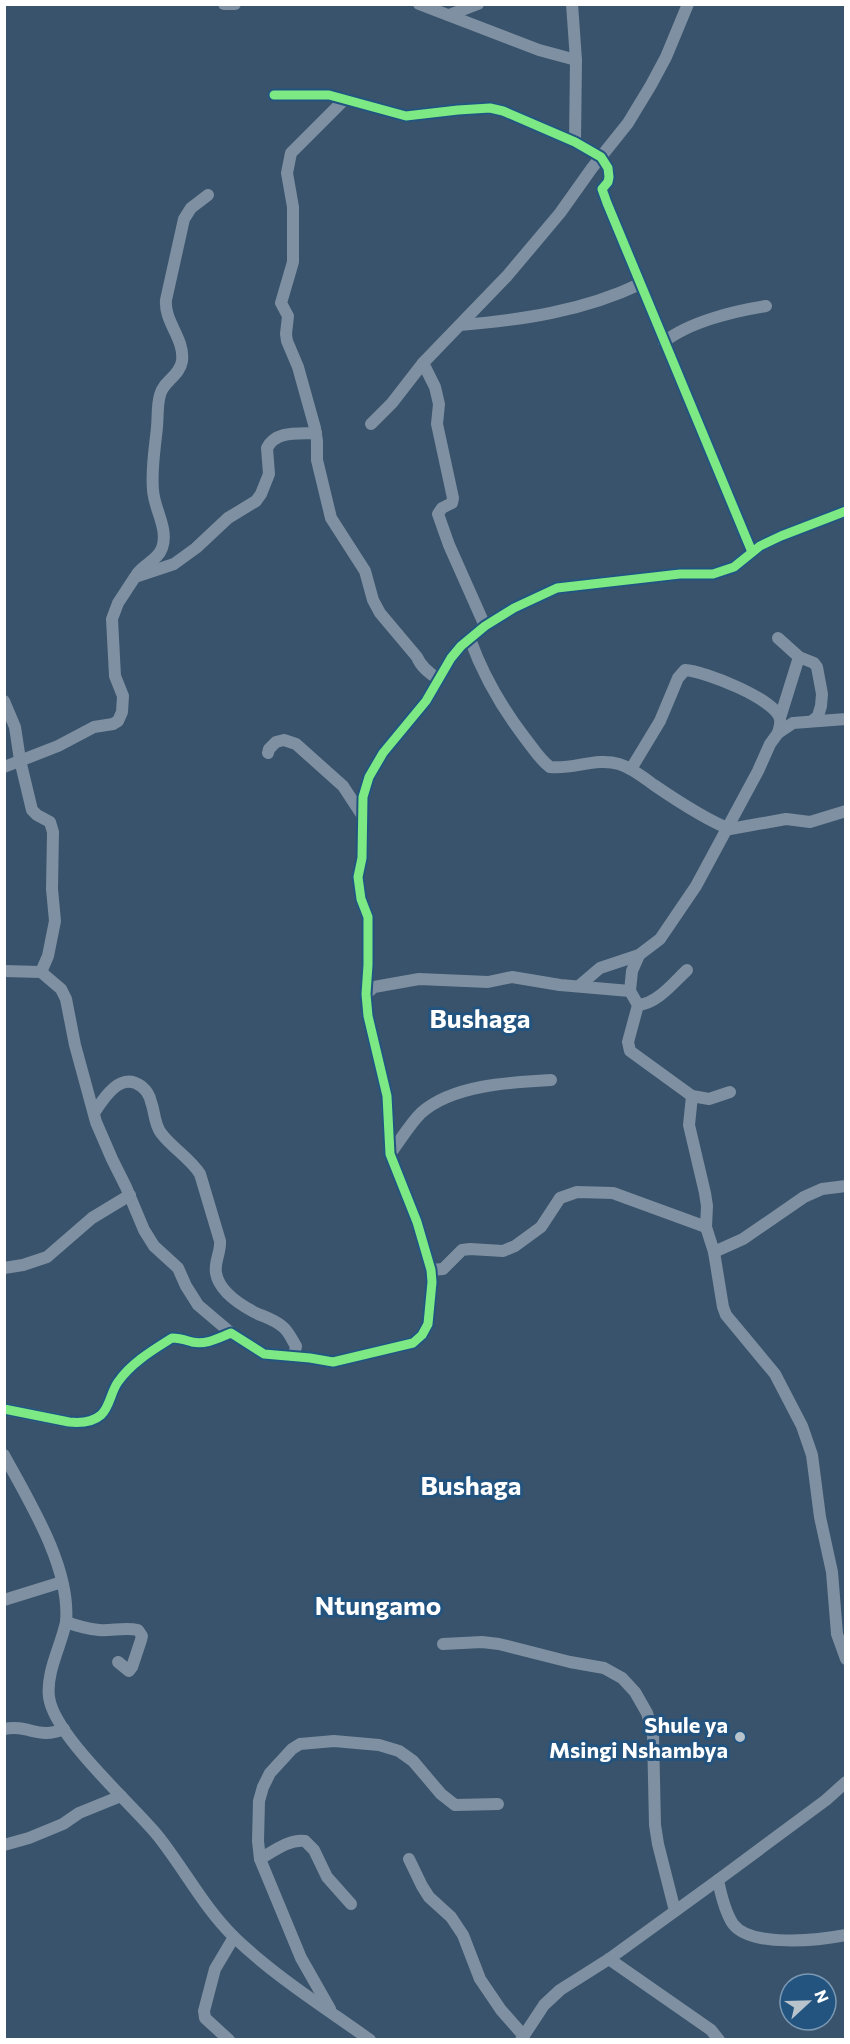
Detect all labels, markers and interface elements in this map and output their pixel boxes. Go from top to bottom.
district label: Bushaga [430,1002,530,1033]
district label: Bushaga [421,1469,521,1500]
district label: Ntungamo [315,1589,441,1620]
place label: Shule ya Msingi Nshambya [549,1711,728,1763]
marker: Shule ya Msingi Nshambya [733,1730,747,1744]
north arrow [778,1972,838,2032]
text: N [811,1987,833,2005]

